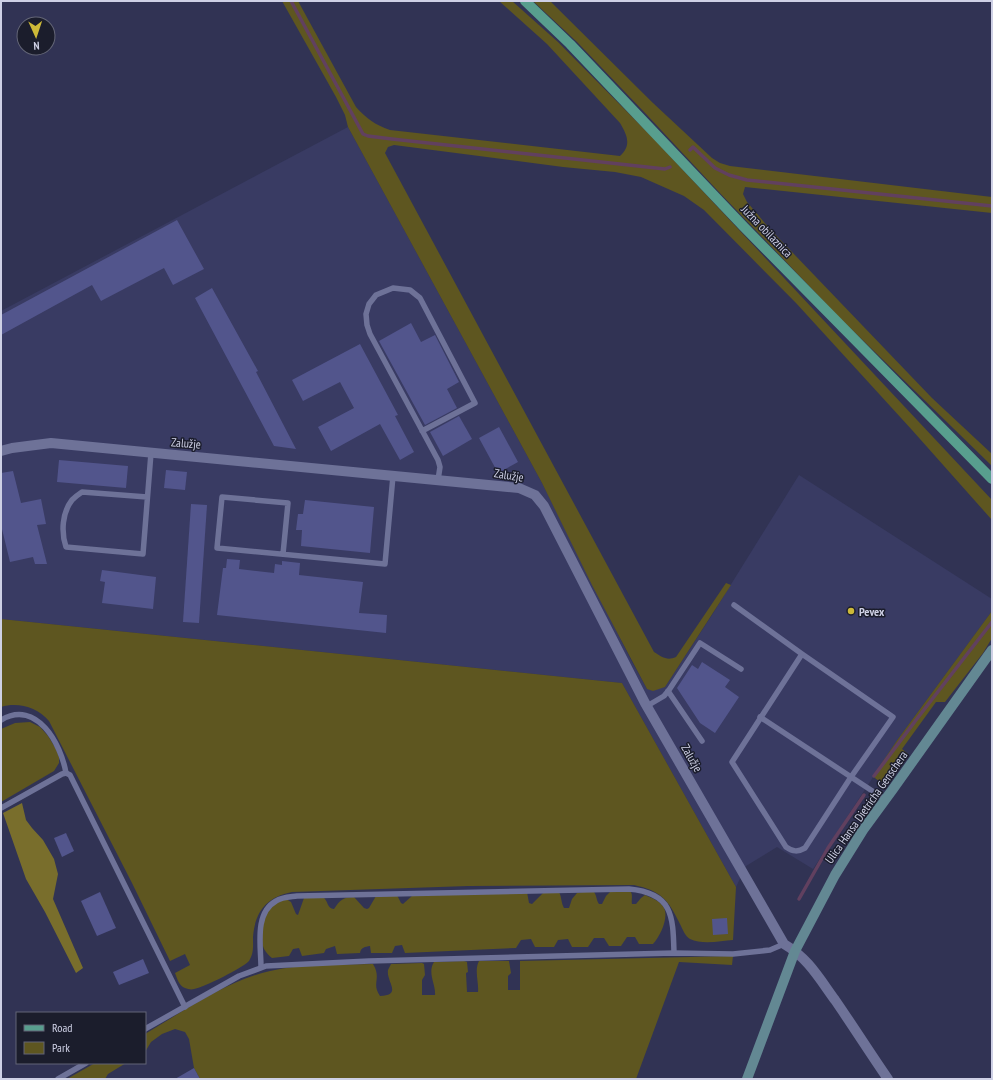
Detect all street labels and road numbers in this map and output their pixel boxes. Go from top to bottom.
street label: Južna obilaznica [738,201,796,260]
street label: Zalužje [171,434,202,452]
street label: Zalužje [493,465,525,485]
street label: Zalužje [678,741,706,775]
street label: Ulica Hansa Dietricha Genschera [821,748,911,866]

